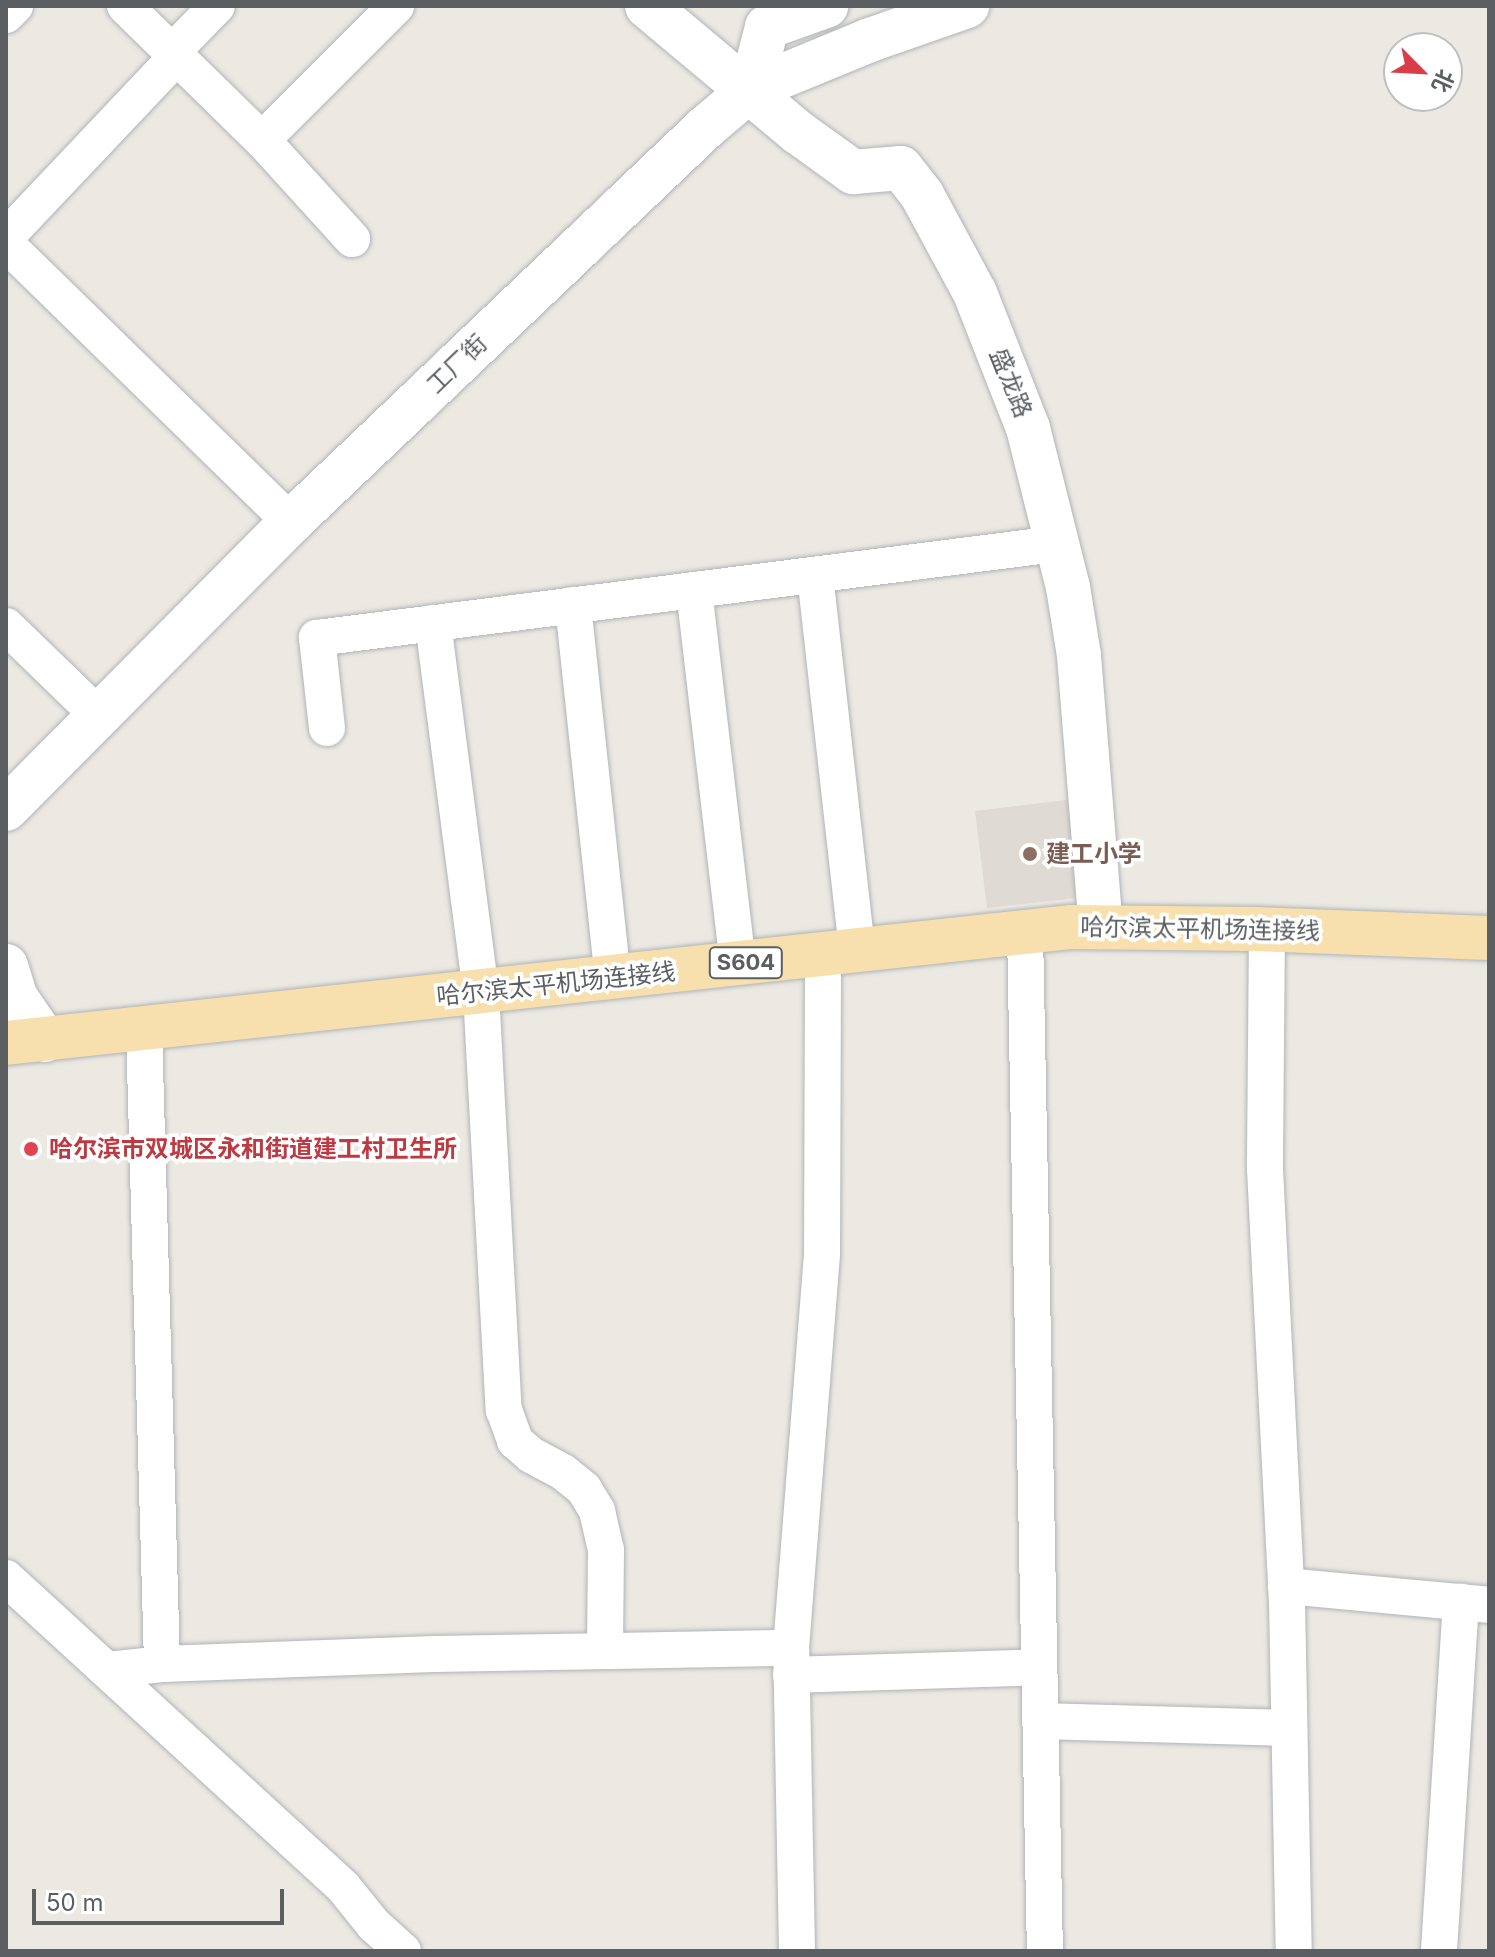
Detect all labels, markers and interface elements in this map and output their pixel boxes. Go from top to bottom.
north arrow [1383,32,1463,112]
text: 北 [1427,66,1459,96]
street label: 工厂街 [421,329,493,399]
street label: 盛龙路 [984,344,1038,422]
place label: 建工小学 [1046,840,1142,868]
marker: 建工小学 [1021,845,1039,863]
street label: 哈尔滨太平机场连接线 [1080,913,1320,945]
road number: S604 [708,945,784,981]
street label: 哈尔滨太平机场连接线 [435,957,677,1011]
place label: 哈尔滨市双城区永和街道建工村卫生所 [49,1135,457,1163]
marker: 哈尔滨市双城区永和街道建工村卫生所 [20,1138,42,1160]
scale bar [36,1873,288,1923]
text: 50 m [46,1888,104,1917]

